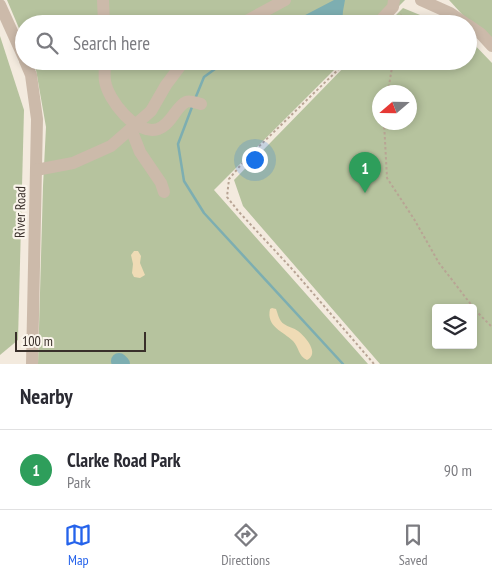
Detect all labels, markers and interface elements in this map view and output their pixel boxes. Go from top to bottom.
search box [15,15,477,70]
icon: search [33,29,61,57]
text: Search here [73,31,150,55]
north arrow [372,85,417,130]
your location [242,147,268,173]
pin: 1 [349,152,381,193]
street label: River Road [11,186,29,238]
map controls [432,304,477,349]
button: layers [432,304,477,349]
scale bar [15,329,146,352]
text: 100 m [22,332,53,350]
text: Nearby [20,383,73,410]
text: Clarke Road Park [67,448,181,472]
text: 1 [32,460,40,480]
text: 90 m [444,460,472,480]
text: Park [67,472,91,492]
tab: Map [64,521,92,569]
tab: Directions [221,521,270,569]
tab: Saved [399,521,428,569]

